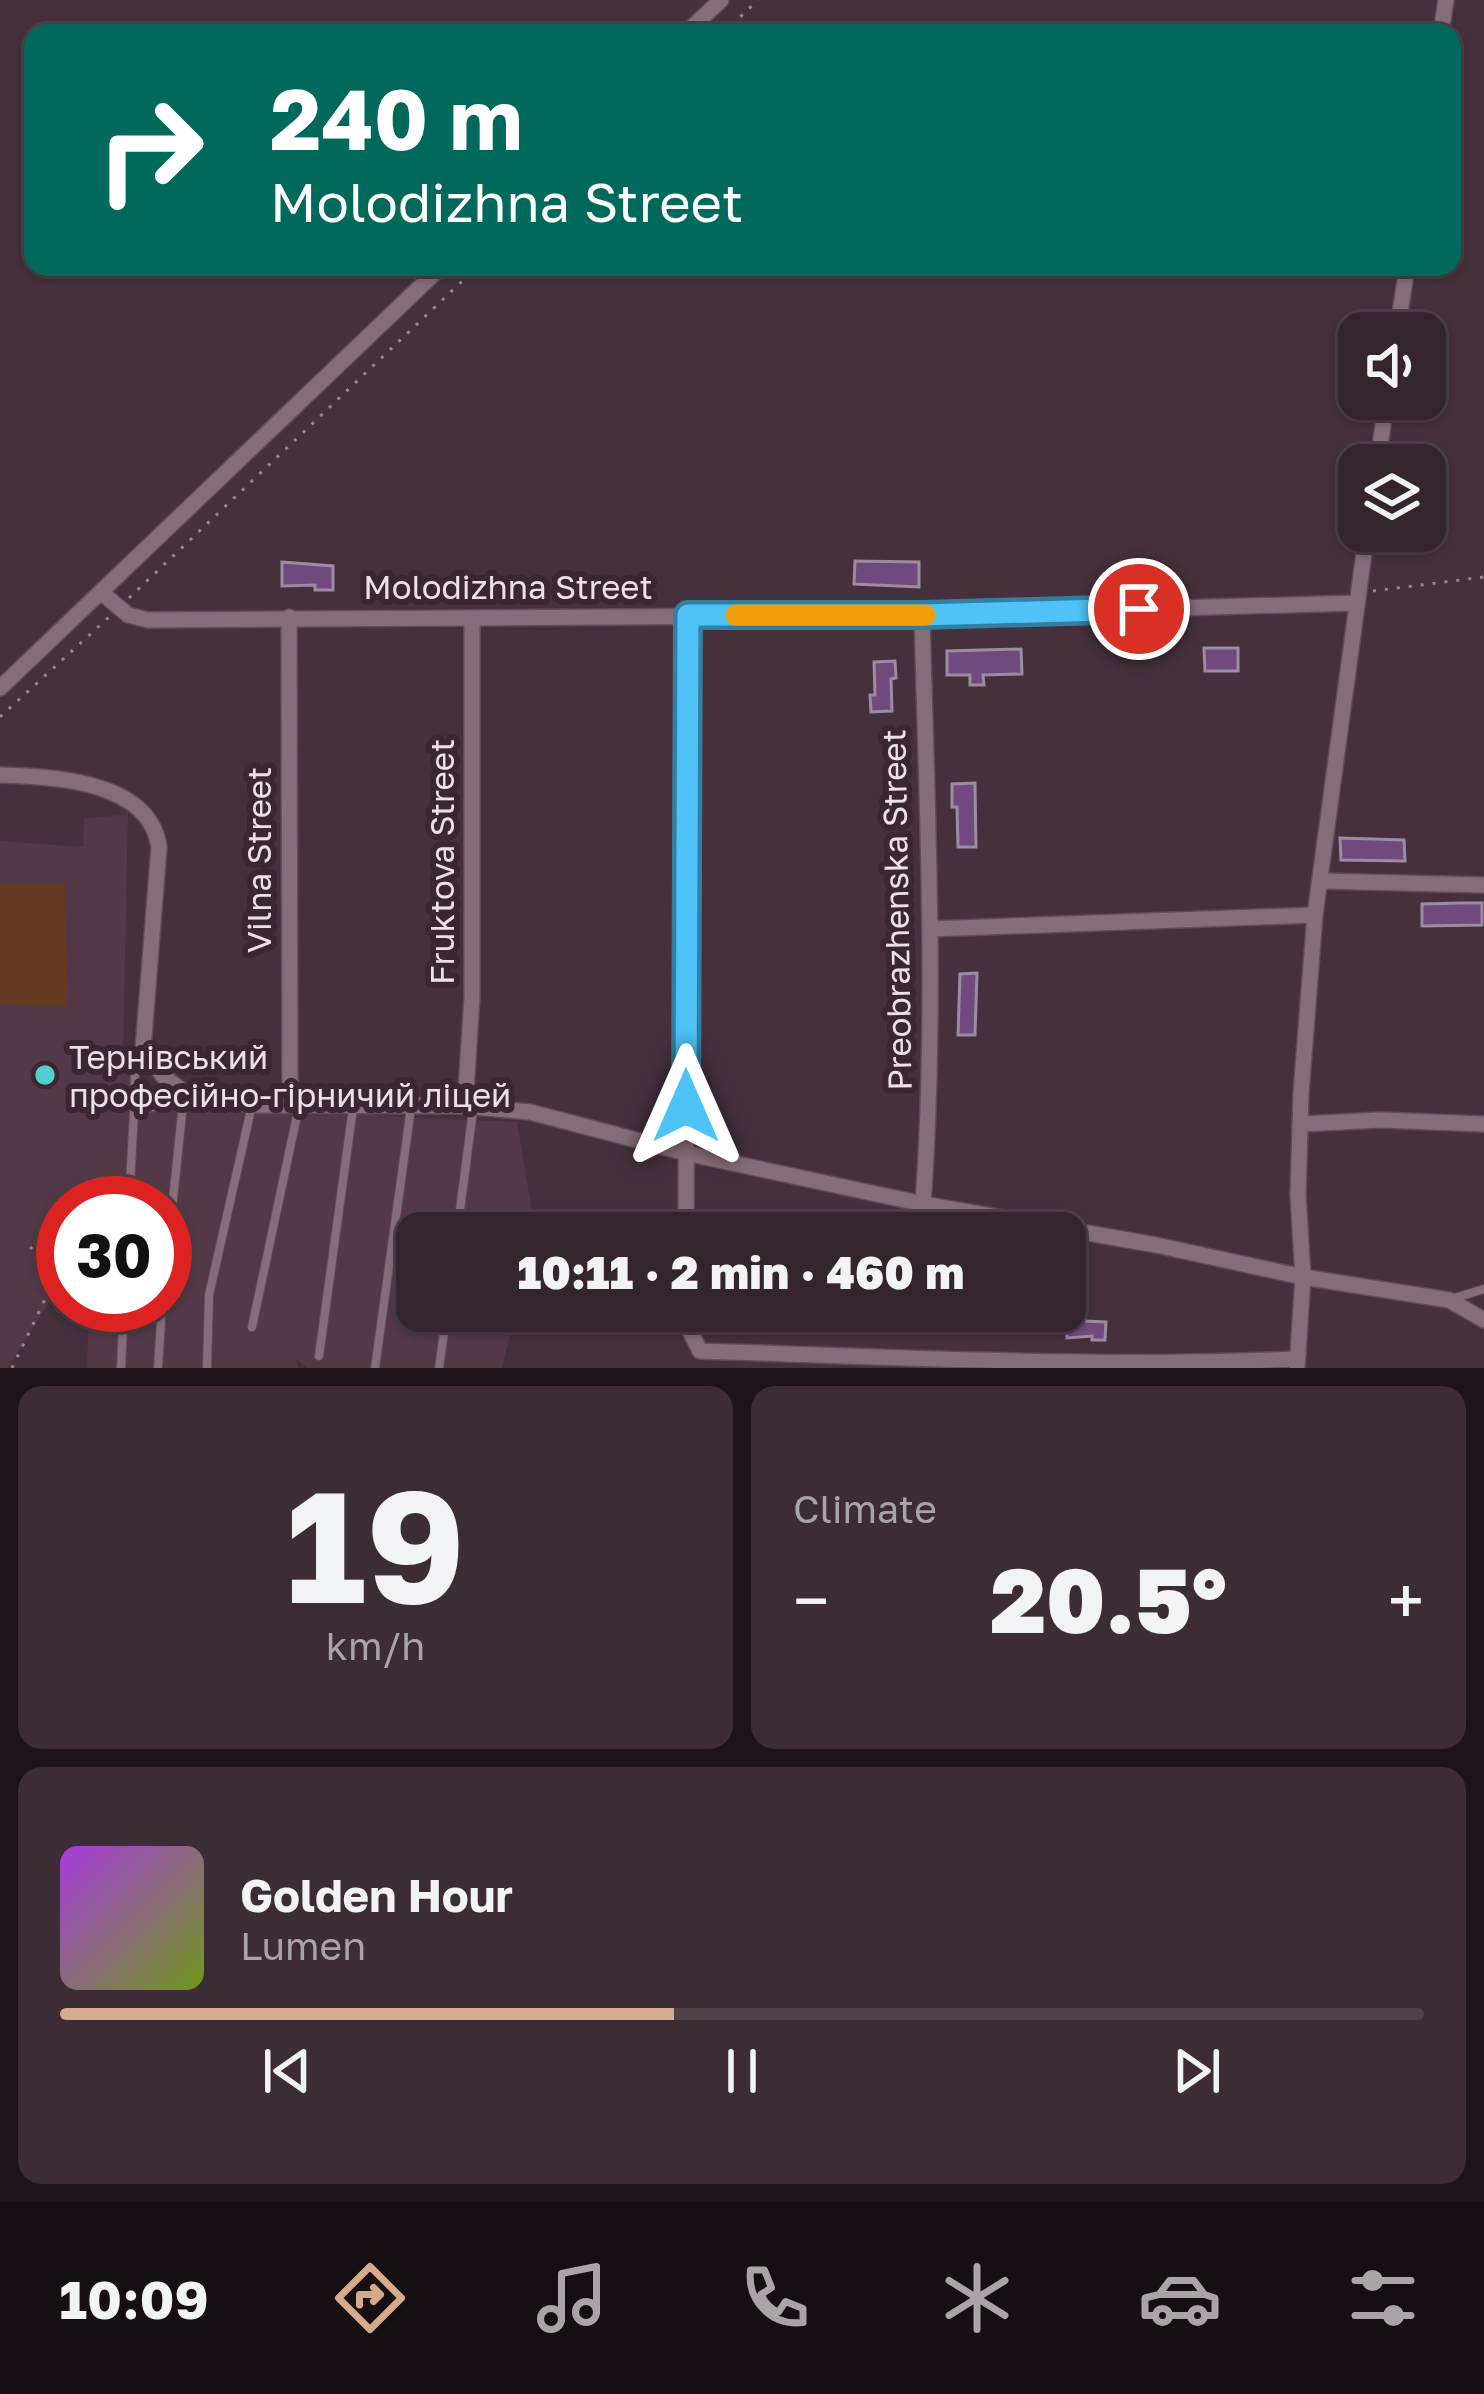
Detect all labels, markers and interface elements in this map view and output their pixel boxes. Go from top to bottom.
text: 240 m [270,68,523,168]
icon: right [72,72,228,228]
text: Molodizhna Street [270,169,743,234]
map controls [1338,312,1446,552]
button: sound [1338,312,1446,420]
button: layers [1338,444,1446,552]
pin [1088,558,1190,660]
street label: Molodizhna Street [363,567,653,606]
icon: arrive [1106,576,1172,642]
street label: Preobrazhenska Street [873,729,919,1091]
street label: Fruktova Street [422,739,461,985]
street label: Vilna Street [239,767,278,953]
place label: Тернівський професійно-гірничий ліцей [69,1037,511,1114]
position arrow [623,1043,749,1169]
marker: Тернівський професійно-гірничий ліцей [32,1062,58,1088]
speed limit sign: 30 [36,1176,192,1332]
text: 10:11 · 2 min · 460 m [518,1245,964,1299]
text: 19 [286,1450,465,1637]
text: Climate [793,1485,937,1532]
text: 20.5° [990,1545,1227,1653]
text: − [793,1560,829,1640]
text: + [1388,1560,1424,1640]
text: km/h [326,1622,425,1669]
text: Golden Hour [240,1868,513,1922]
text: Lumen [240,1922,366,1969]
icon: previous [254,2038,320,2104]
icon: pause [709,2038,775,2104]
icon: next [1164,2038,1230,2104]
icon: directions [328,2256,412,2340]
icon: music [530,2256,614,2340]
icon: phone [733,2256,817,2340]
icon: climate [935,2256,1019,2340]
icon: car [1138,2256,1222,2340]
icon: filters [1341,2256,1425,2340]
text: 10:09 [59,2266,209,2331]

